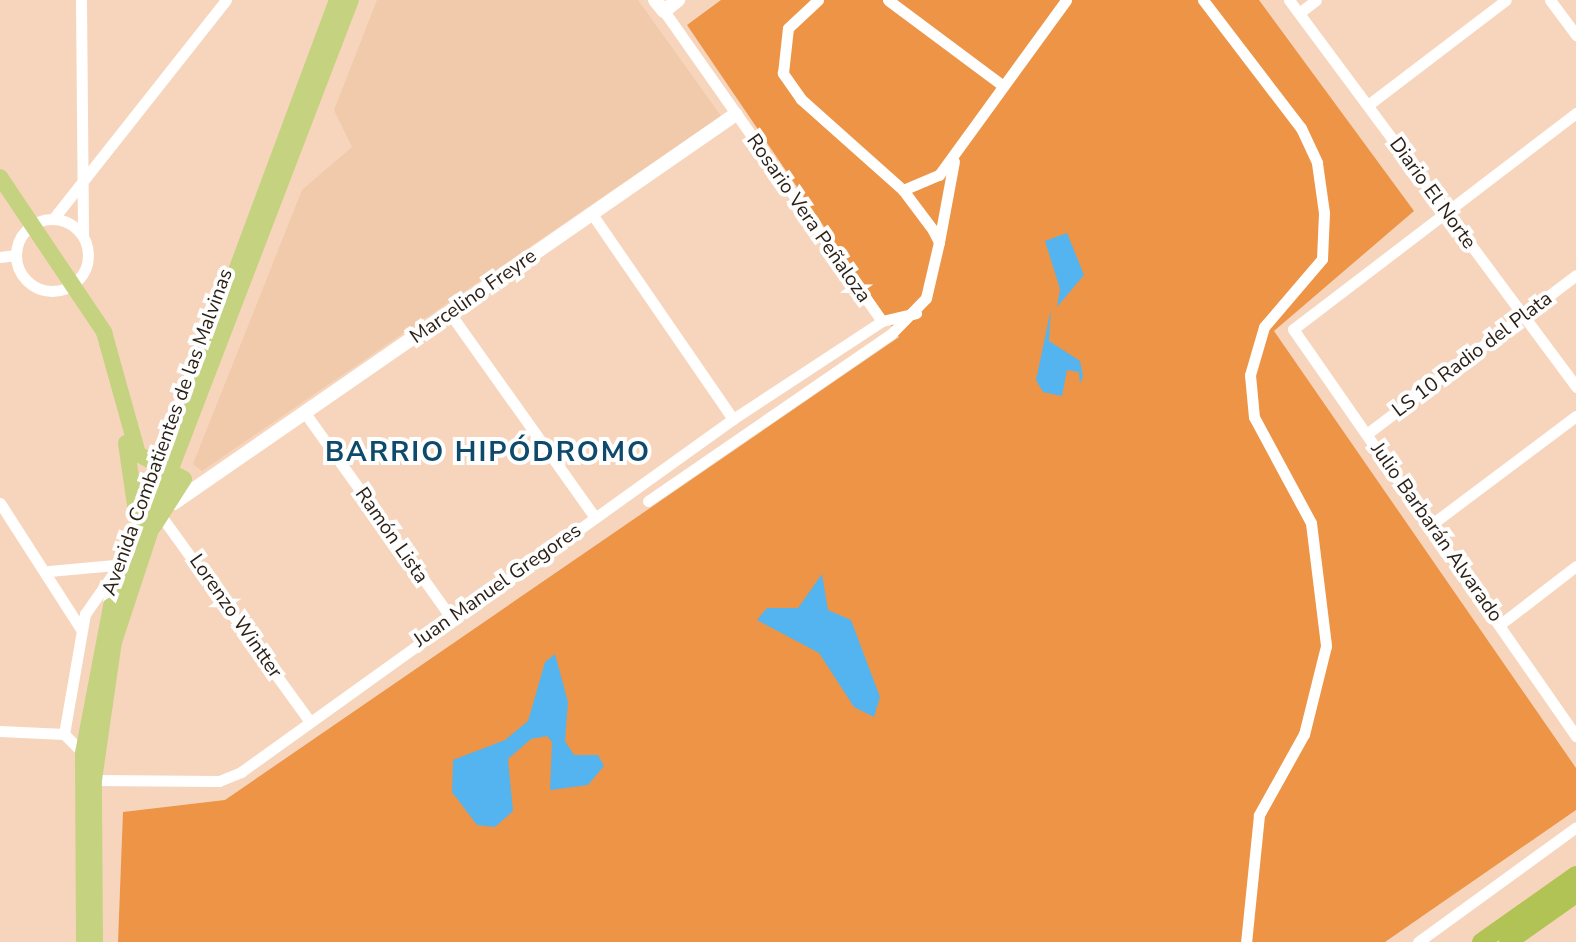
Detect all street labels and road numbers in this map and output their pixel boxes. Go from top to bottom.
street label: Rosario Vera Peñaloza [742,129,876,307]
street label: Diario El Norte [1384,133,1482,253]
street label: Marcelino Freyre [405,243,541,349]
street label: Avenida Combatientes de las Malvinas [97,265,237,599]
street label: LS 10 Radio del Plata [1387,286,1557,422]
street label: Julio Barbarán Alvarado [1366,438,1508,626]
street label: Ramón Lista [350,483,434,587]
street label: Juan Manuel Gregores [409,518,585,652]
street label: Lorenzo Wintter [184,549,288,683]

